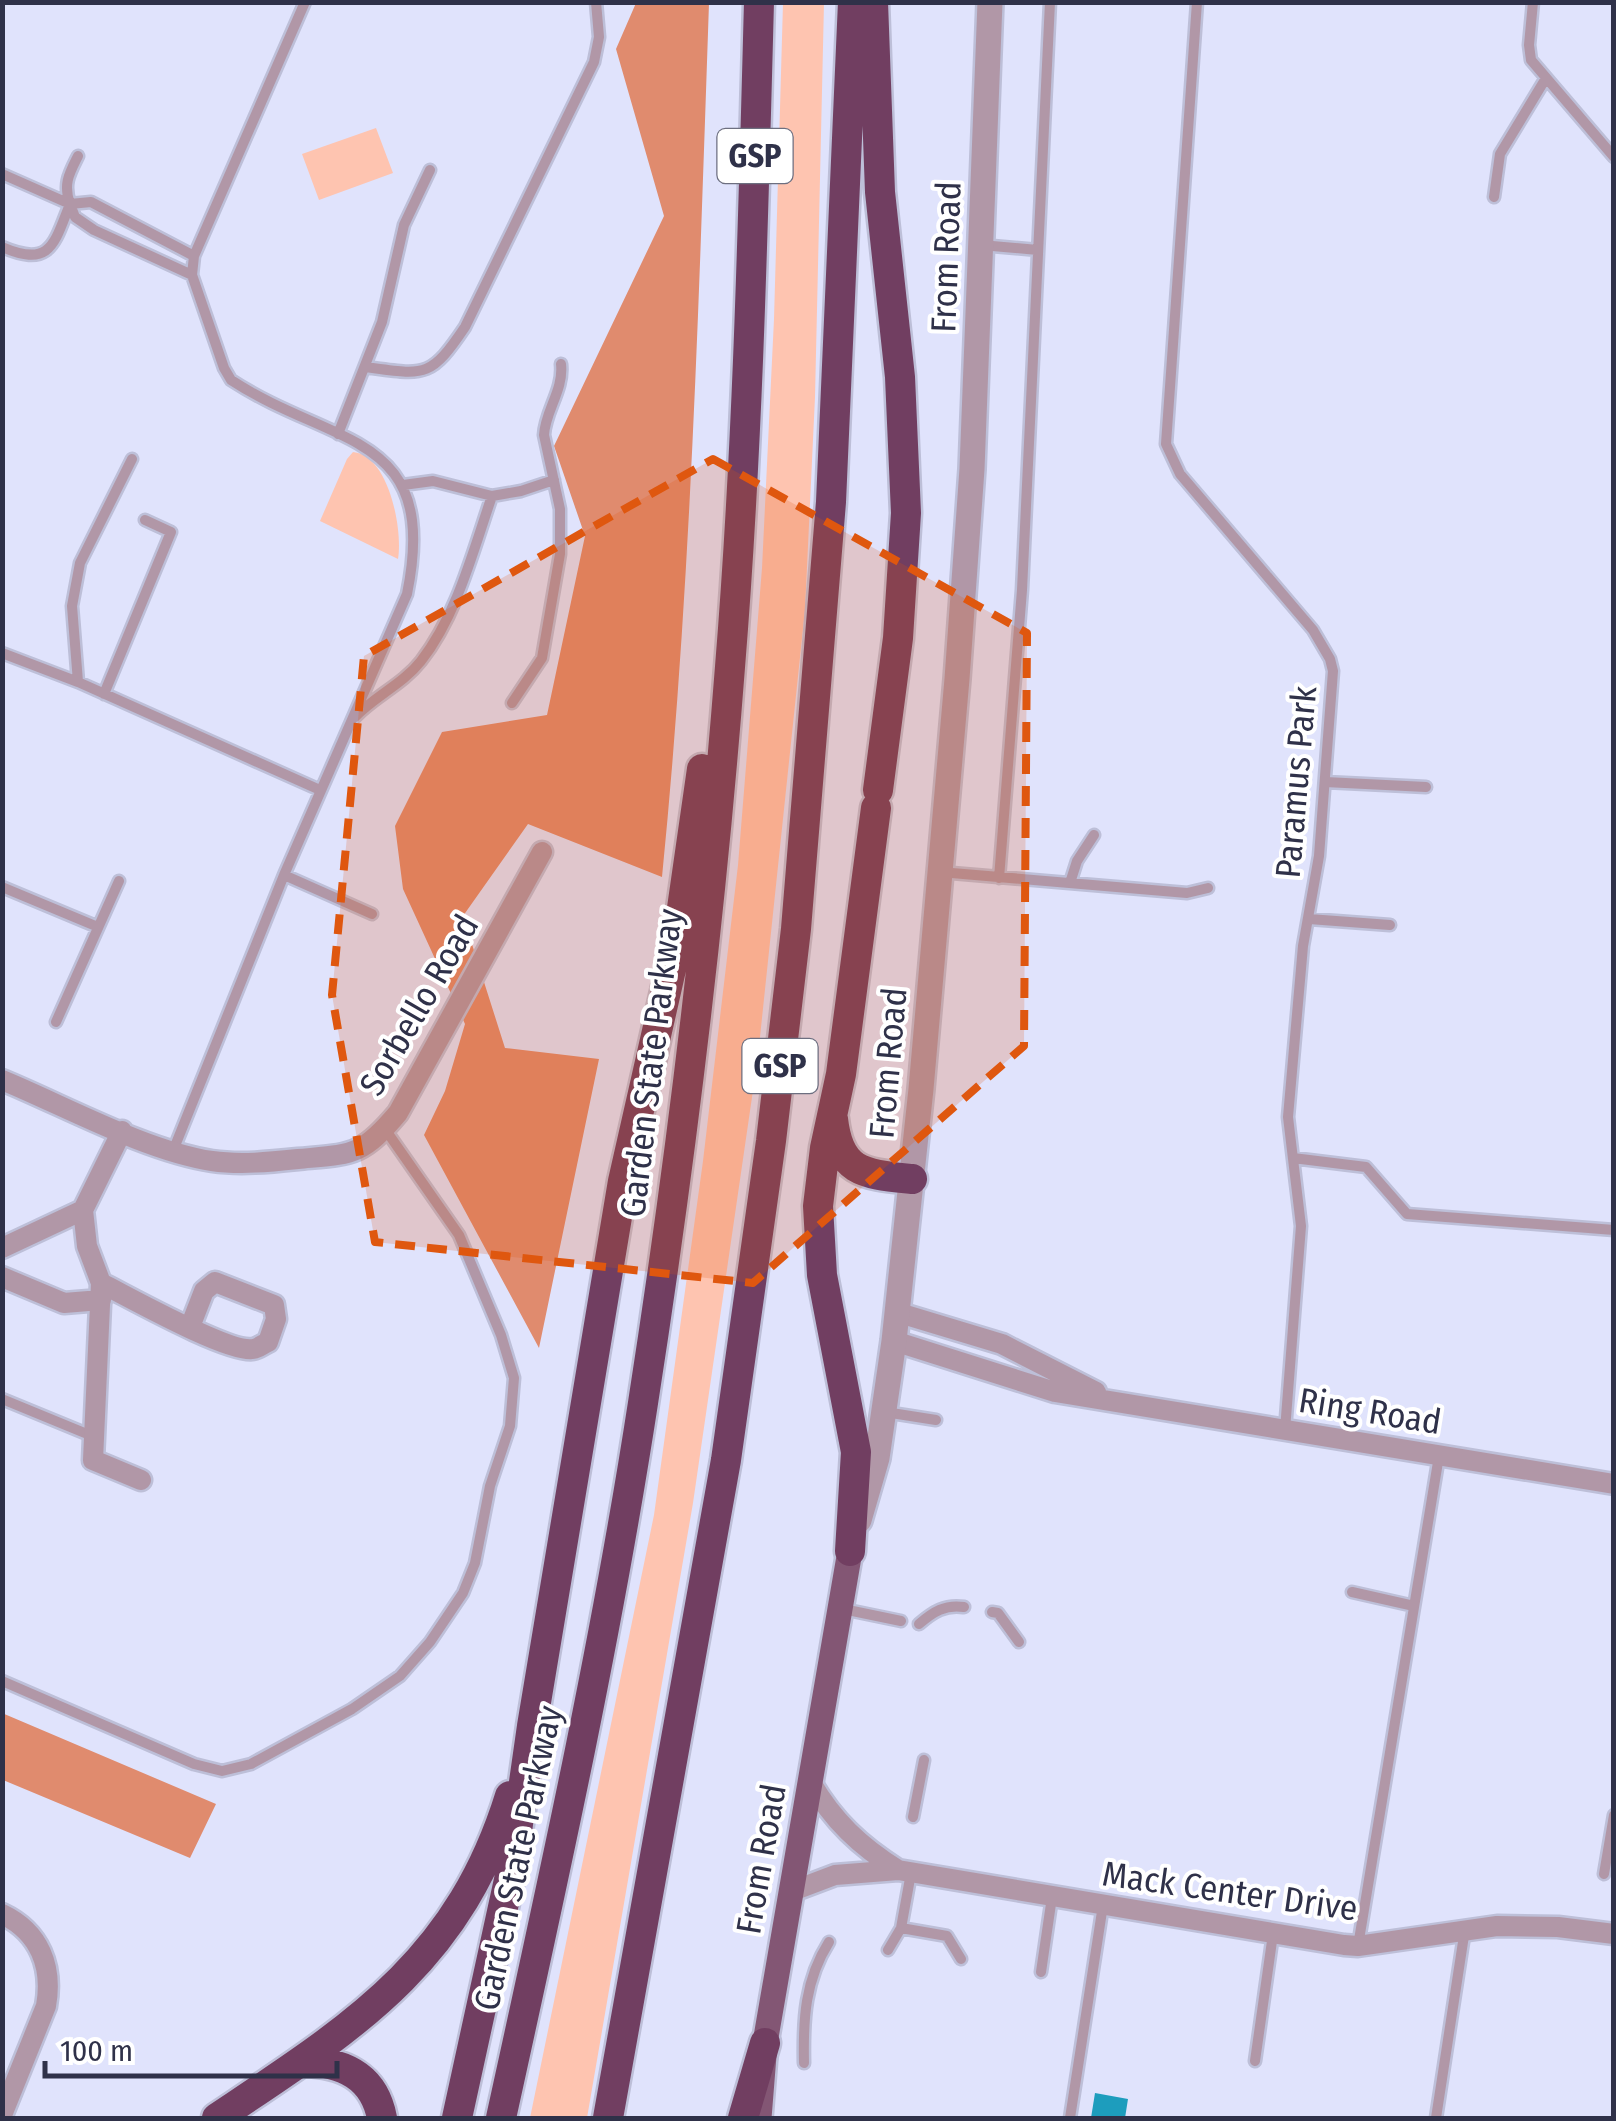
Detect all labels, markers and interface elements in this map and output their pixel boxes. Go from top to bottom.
road number: GSP [718,129,792,183]
street label: From Road [922,181,970,333]
street label: Paramus Park [1267,684,1325,880]
street label: Garden State Parkway [611,906,691,1219]
street label: Sorbello Road [350,907,488,1103]
street label: From Road [860,986,916,1140]
road number: GSP [742,1039,818,1093]
street label: Ring Road [1296,1379,1444,1443]
street label: Garden State Parkway [465,1702,571,2014]
street label: From Road [727,1781,795,1937]
street label: Mack Center Drive [1100,1852,1360,1930]
scale bar [45,2016,338,2078]
text: 100 m [60,2033,133,2069]

